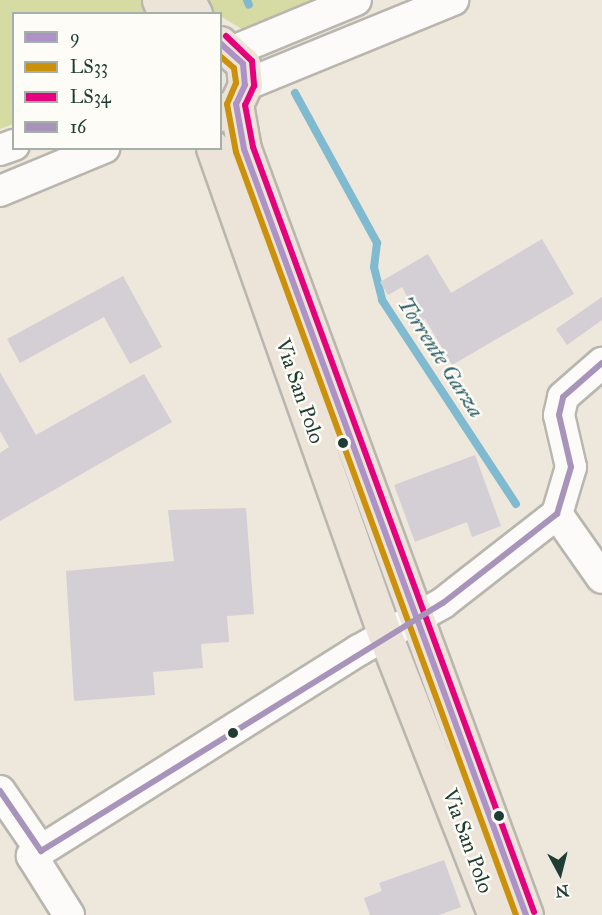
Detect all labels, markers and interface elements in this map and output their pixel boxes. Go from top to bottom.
legend [12,12,222,150]
text: 9 [70,26,80,48]
text: LS33 [70,56,108,78]
text: LS34 [70,86,111,108]
text: 16 [70,116,86,138]
water label: Torrente Garza [392,292,490,422]
street label: Via San Polo [270,335,330,447]
unlabelled marker [337,437,349,449]
unlabelled marker [227,727,239,739]
street label: Via San Polo [438,785,498,897]
unlabelled marker [493,810,505,822]
north arrow [530,843,590,903]
text: N [554,881,570,902]

